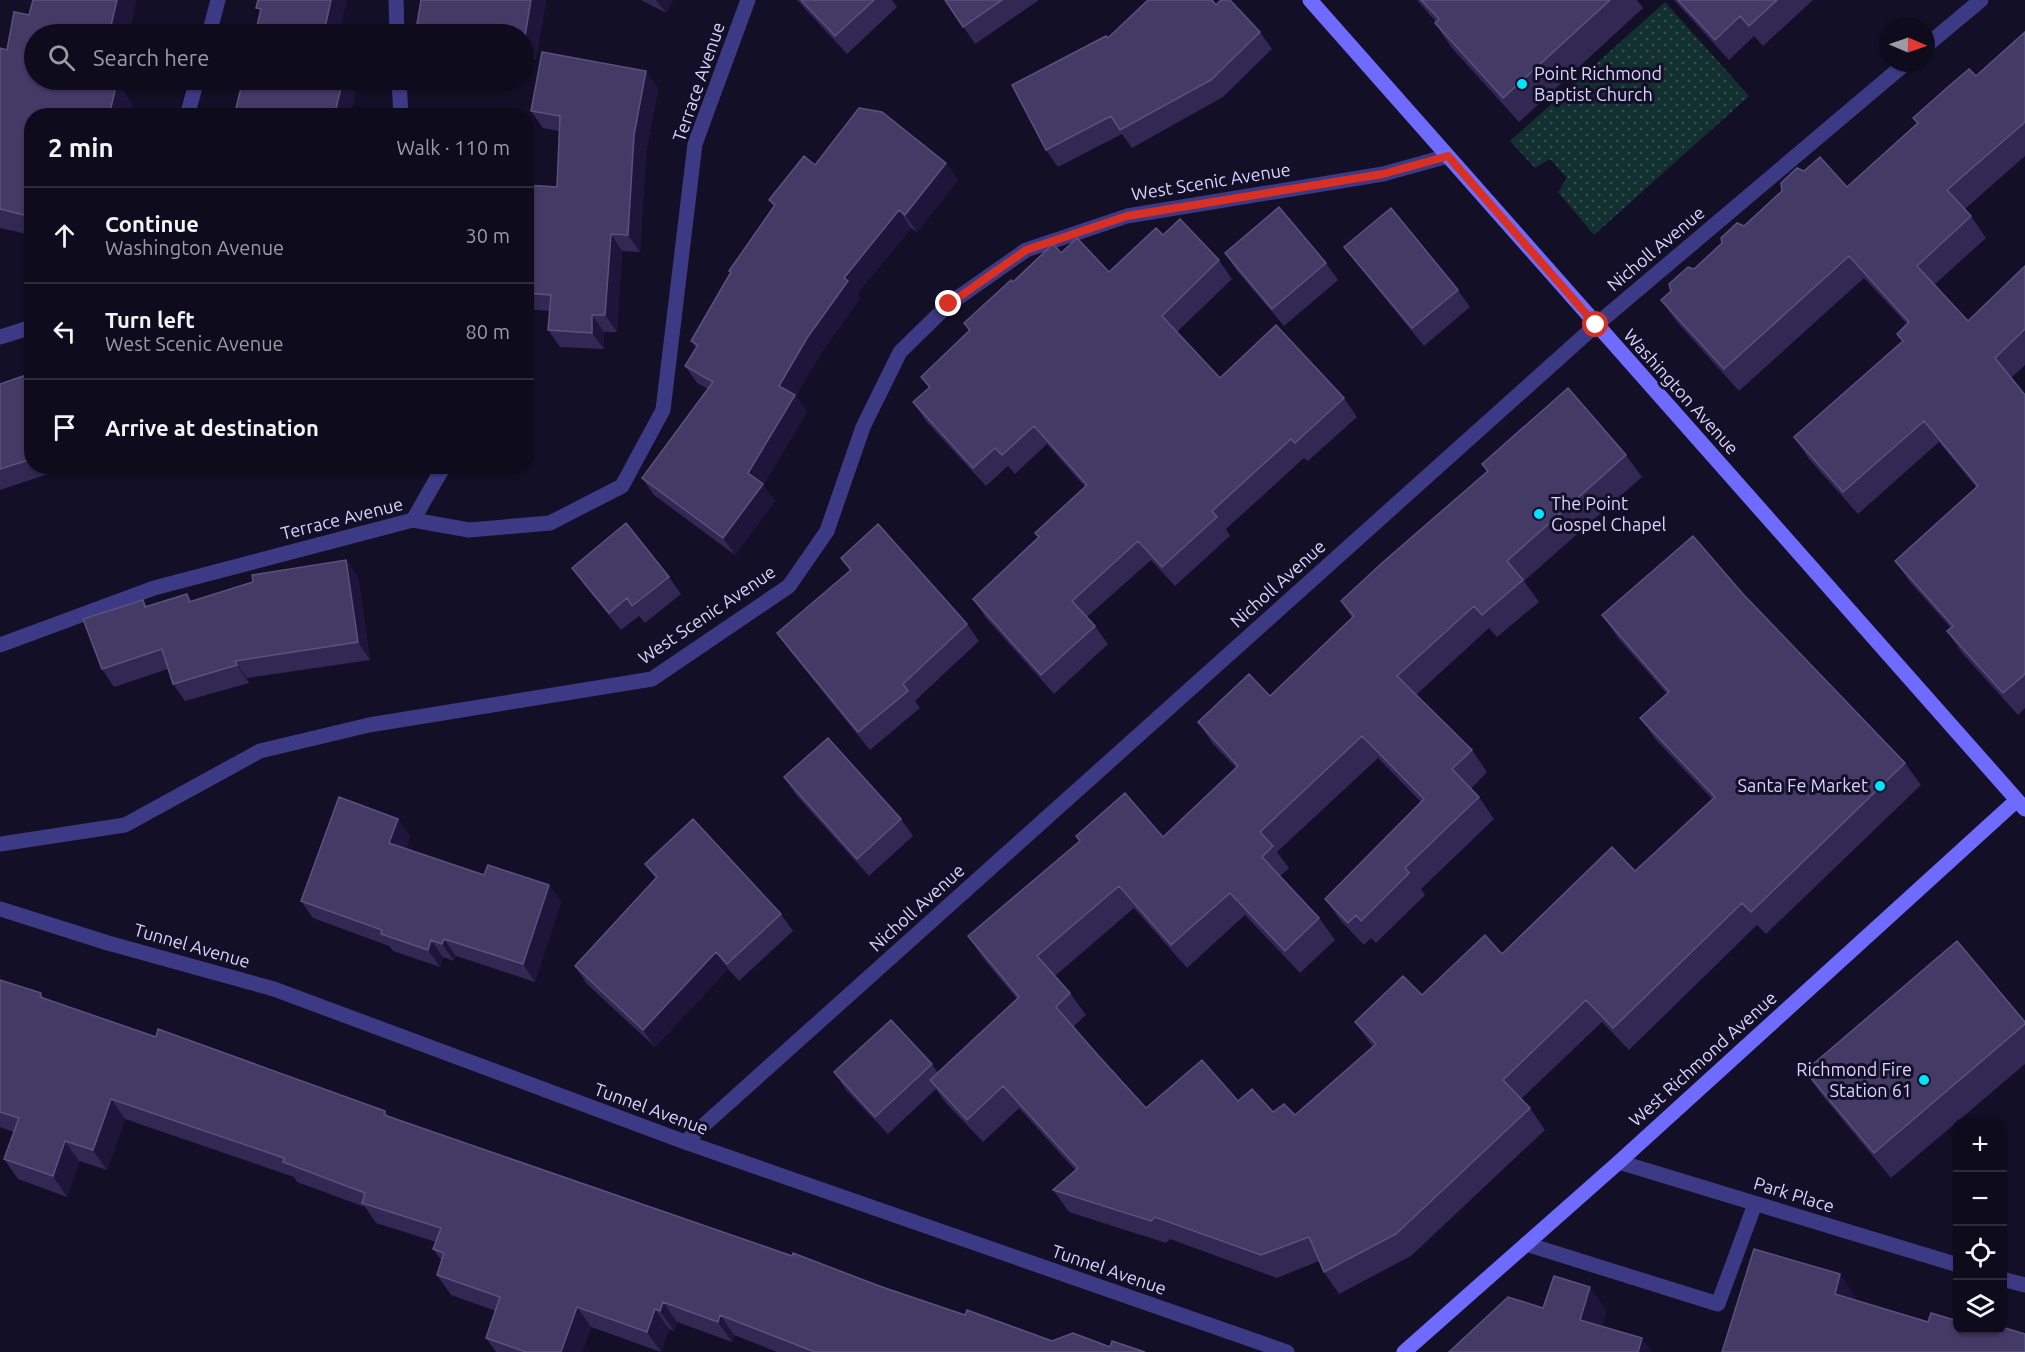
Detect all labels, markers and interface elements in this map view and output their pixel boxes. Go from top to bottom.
north arrow [1881,18,1935,72]
street label: Terrace Avenue [668,19,728,144]
search box [24,24,534,90]
icon: search [45,41,78,74]
text: Search here [93,45,209,70]
place label: Point Richmond Baptist Church [1534,63,1662,104]
marker: Point Richmond Baptist Church [1515,77,1529,91]
text: 2 min [48,133,114,162]
text: Walk · 110 m [397,136,510,159]
street label: West Scenic Avenue [1130,159,1292,203]
street label: Nicholl Avenue [1603,202,1708,295]
text: Continue [105,211,199,236]
icon: ahead [48,219,81,252]
text: 30 m [466,224,510,247]
text: Washington Avenue [105,236,284,259]
route end [935,290,961,316]
text: Turn left [105,307,195,332]
route start [1582,311,1608,337]
icon: left [48,315,81,348]
text: 80 m [466,320,510,343]
street label: Washington Avenue [1620,325,1743,458]
text: West Scenic Avenue [105,332,284,355]
icon: arrive [48,411,81,444]
text: Arrive at destination [105,415,319,440]
street label: Terrace Avenue [279,493,405,543]
place label: The Point Gospel Chapel [1551,493,1667,534]
marker: The Point Gospel Chapel [1532,507,1546,521]
street label: Nicholl Avenue [1226,535,1329,631]
street label: West Scenic Avenue [634,561,779,667]
place label: Santa Fe Market [1738,775,1868,795]
marker: Santa Fe Market [1873,779,1887,793]
street label: Nicholl Avenue [865,859,968,955]
street label: Tunnel Avenue [132,919,253,971]
street label: West Richmond Avenue [1625,987,1780,1130]
place label: Richmond Fire Station 61 [1796,1059,1912,1100]
marker: Richmond Fire Station 61 [1917,1073,1931,1087]
street label: Tunnel Avenue [592,1078,711,1138]
map controls [1953,1118,2007,1334]
button: + [1953,1118,2007,1172]
street label: Park Place [1752,1172,1837,1216]
button: − [1953,1172,2007,1226]
button: locate [1953,1226,2007,1280]
street label: Tunnel Avenue [1049,1240,1169,1298]
button: layers [1953,1280,2007,1334]

